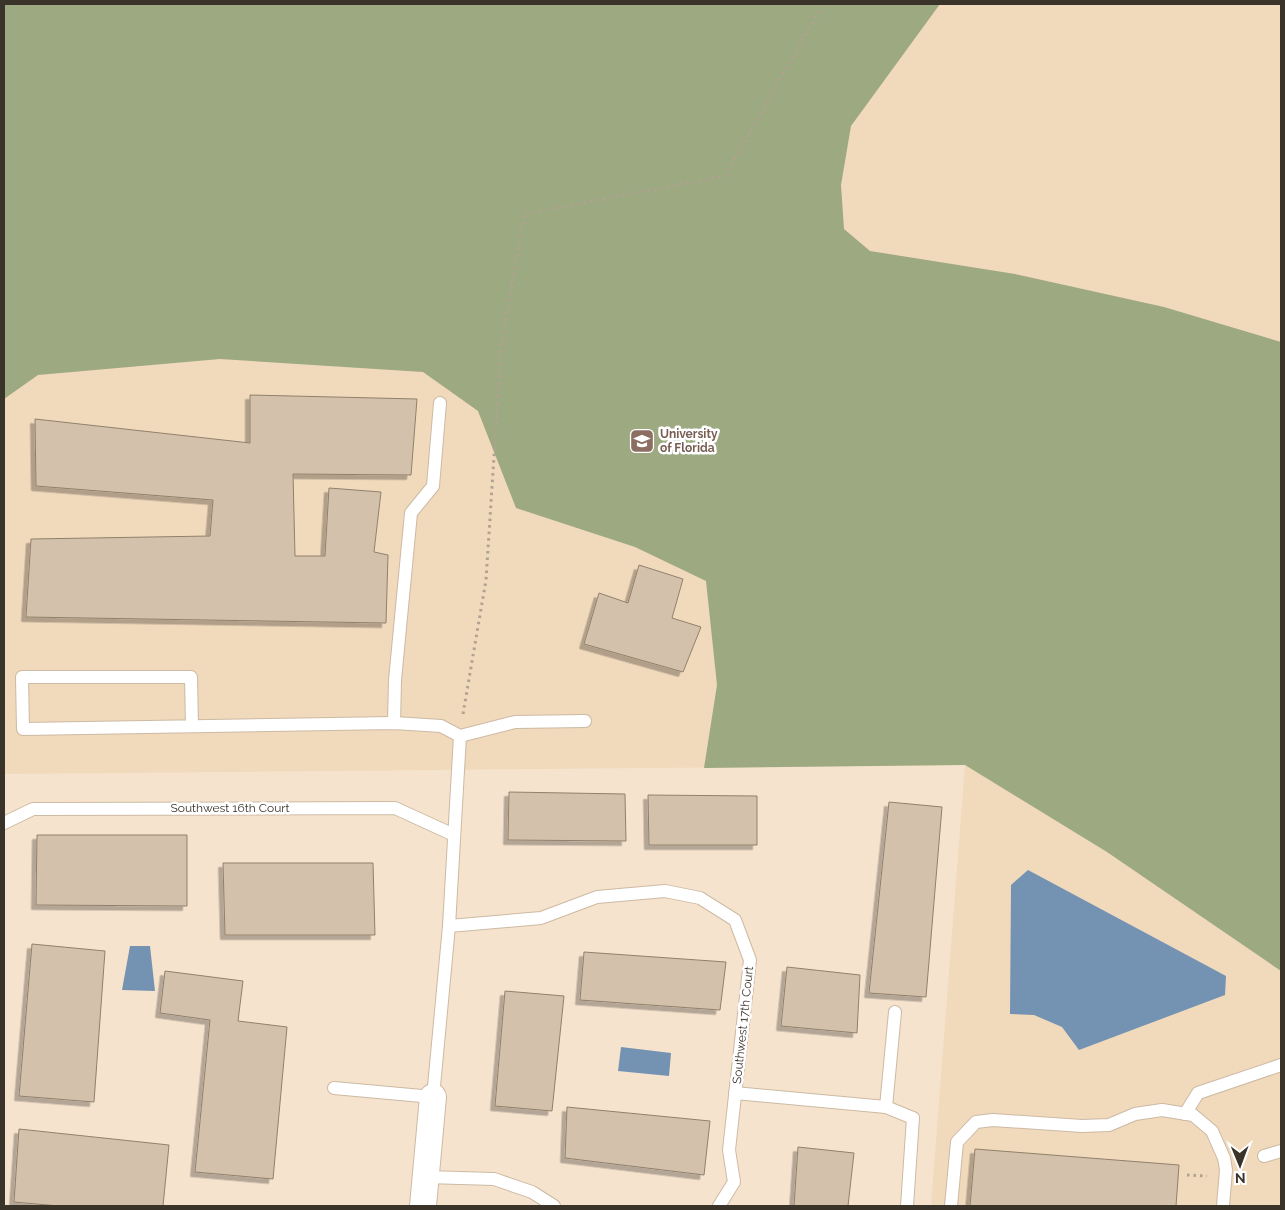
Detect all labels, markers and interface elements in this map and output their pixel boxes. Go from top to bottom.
place label: University of Florida [660,427,718,455]
school or university icon: University of Florida [629,428,655,454]
street label: Southwest 16th Court [170,801,290,815]
street label: Southwest 17th Court [730,965,756,1085]
north arrow [1215,1140,1265,1190]
text: N [1235,1170,1246,1186]

